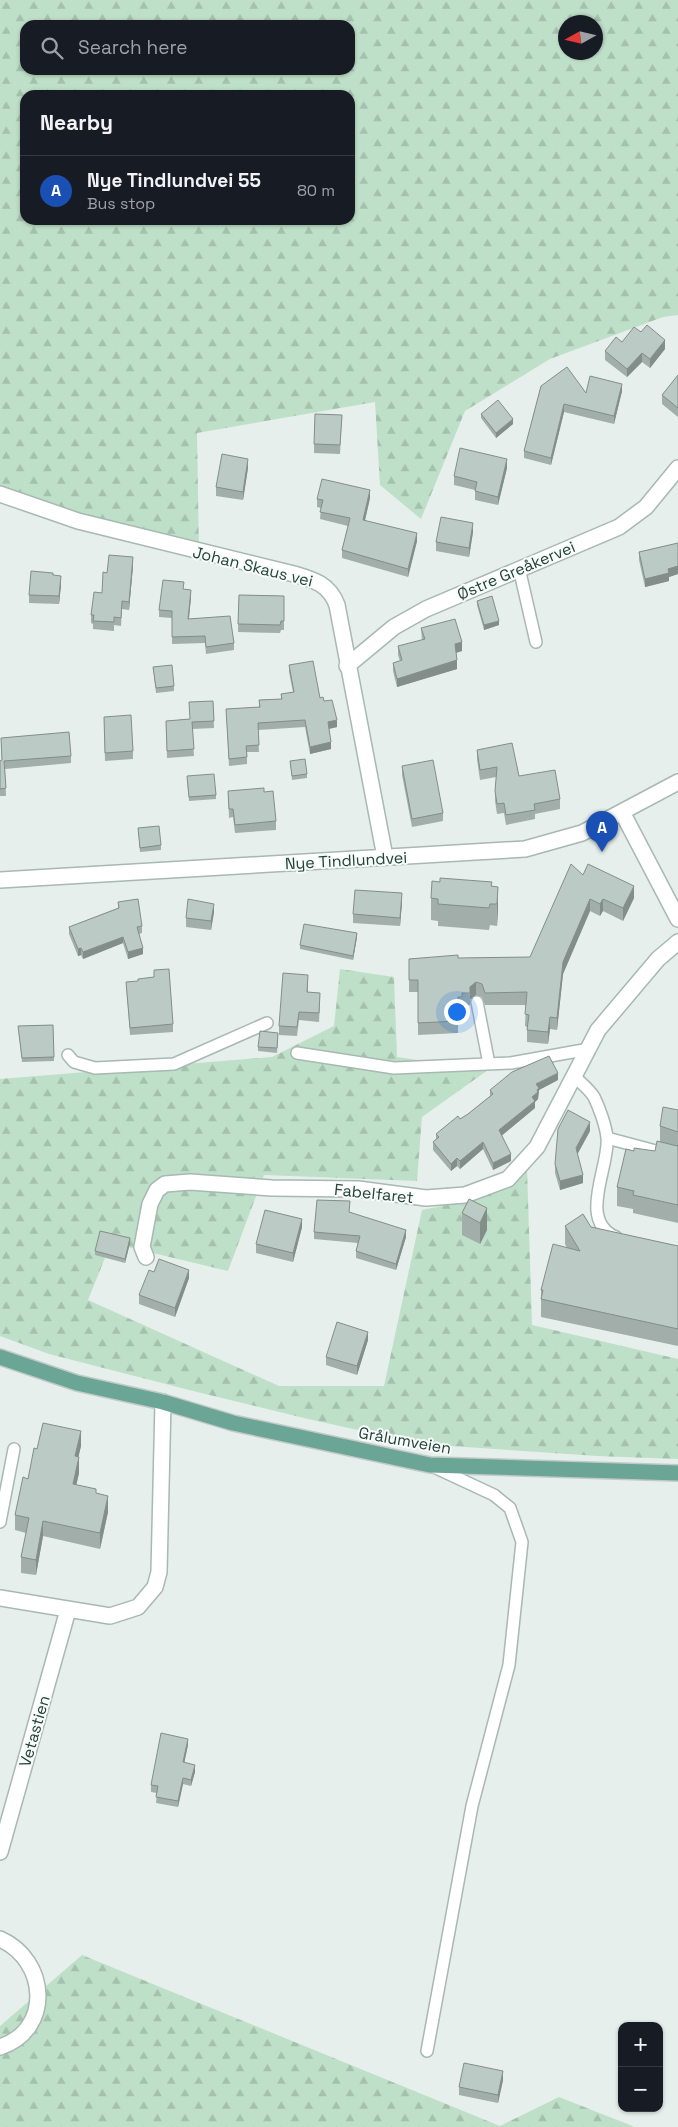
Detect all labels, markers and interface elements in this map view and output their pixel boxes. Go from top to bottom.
north arrow [558,15,603,60]
search box [20,20,355,75]
icon: search [38,34,66,62]
text: Search here [78,35,188,60]
text: Nearby [40,109,113,136]
text: Nye Tindlundvei 55 [87,168,261,193]
text: A [51,180,61,201]
text: 80 m [297,180,335,201]
text: Bus stop [87,193,155,214]
street label: Østre Greåkervei [454,536,578,605]
street label: Johan Skaus vei [191,541,315,592]
pin: A [586,811,618,852]
street label: Nye Tindlundvei [284,847,408,874]
your location [444,999,470,1025]
street label: Fabelfaret [333,1179,415,1208]
street label: Grålumveien [357,1422,453,1459]
street label: Vetastien [14,1693,55,1769]
map controls [618,2022,663,2112]
button: + [618,2022,663,2067]
button: − [618,2067,663,2112]

